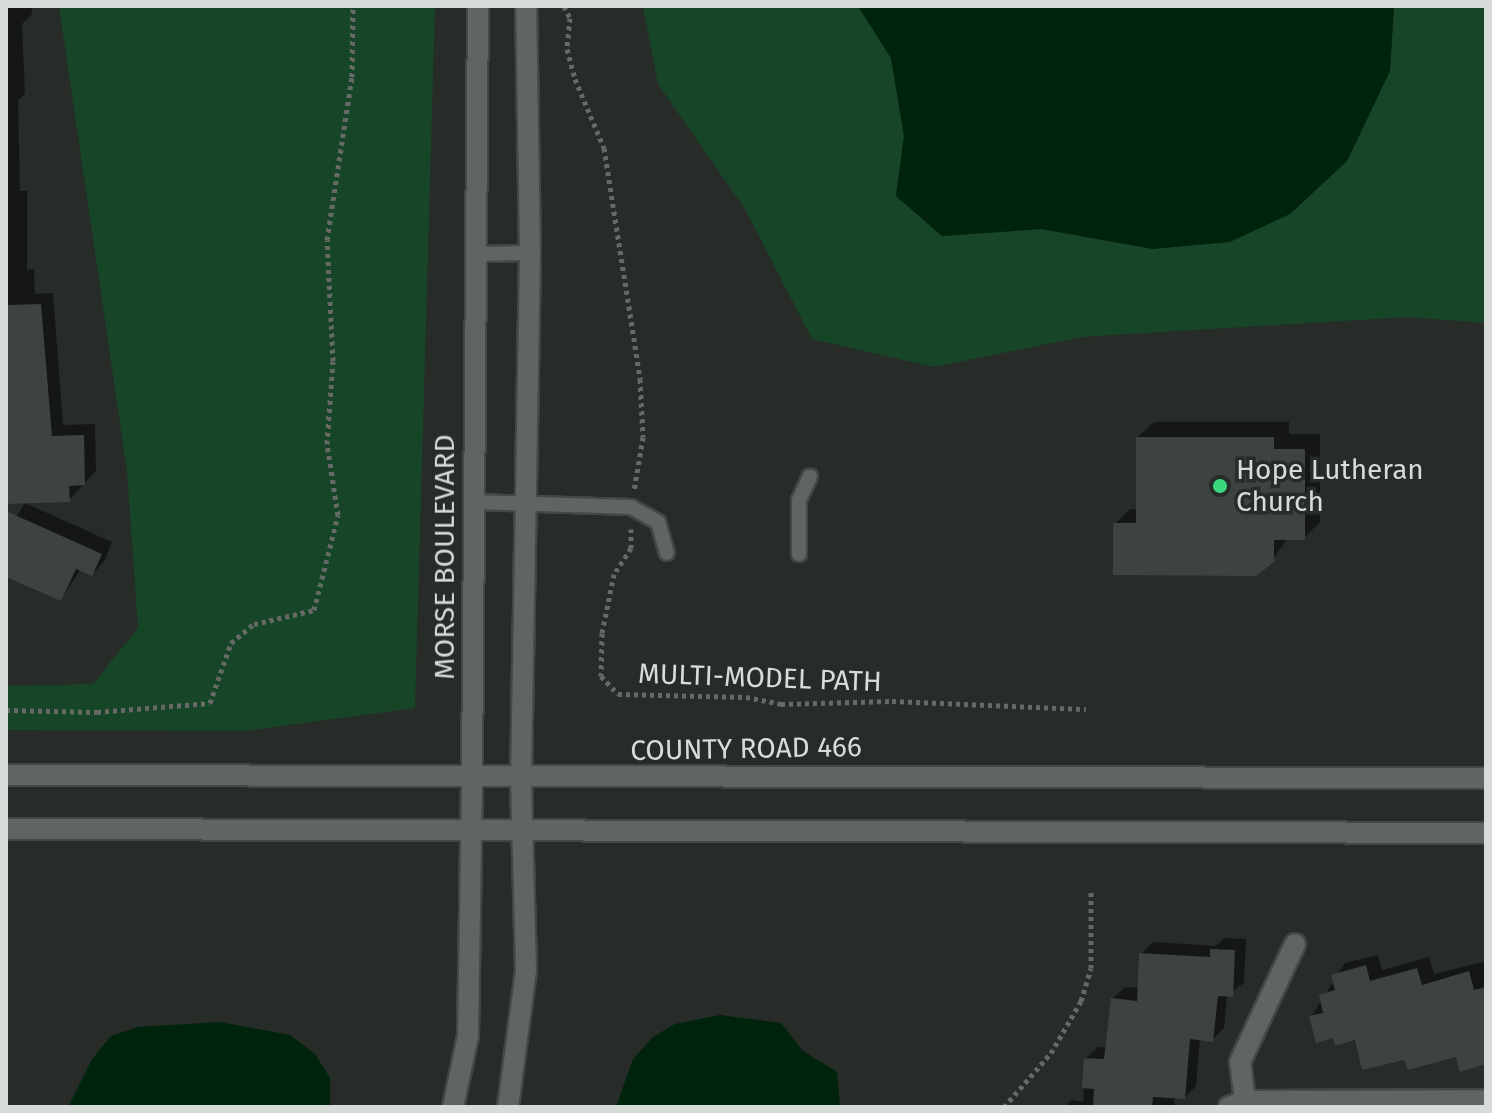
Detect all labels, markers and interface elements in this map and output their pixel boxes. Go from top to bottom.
street label: MORSE BOULEVARD [428,434,462,680]
place label: Hope Lutheran Church [1236,453,1424,519]
marker: Hope Lutheran Church [1211,477,1229,495]
street label: MULTI-MODEL PATH [638,657,882,699]
street label: COUNTY ROAD 466 [630,730,862,768]

